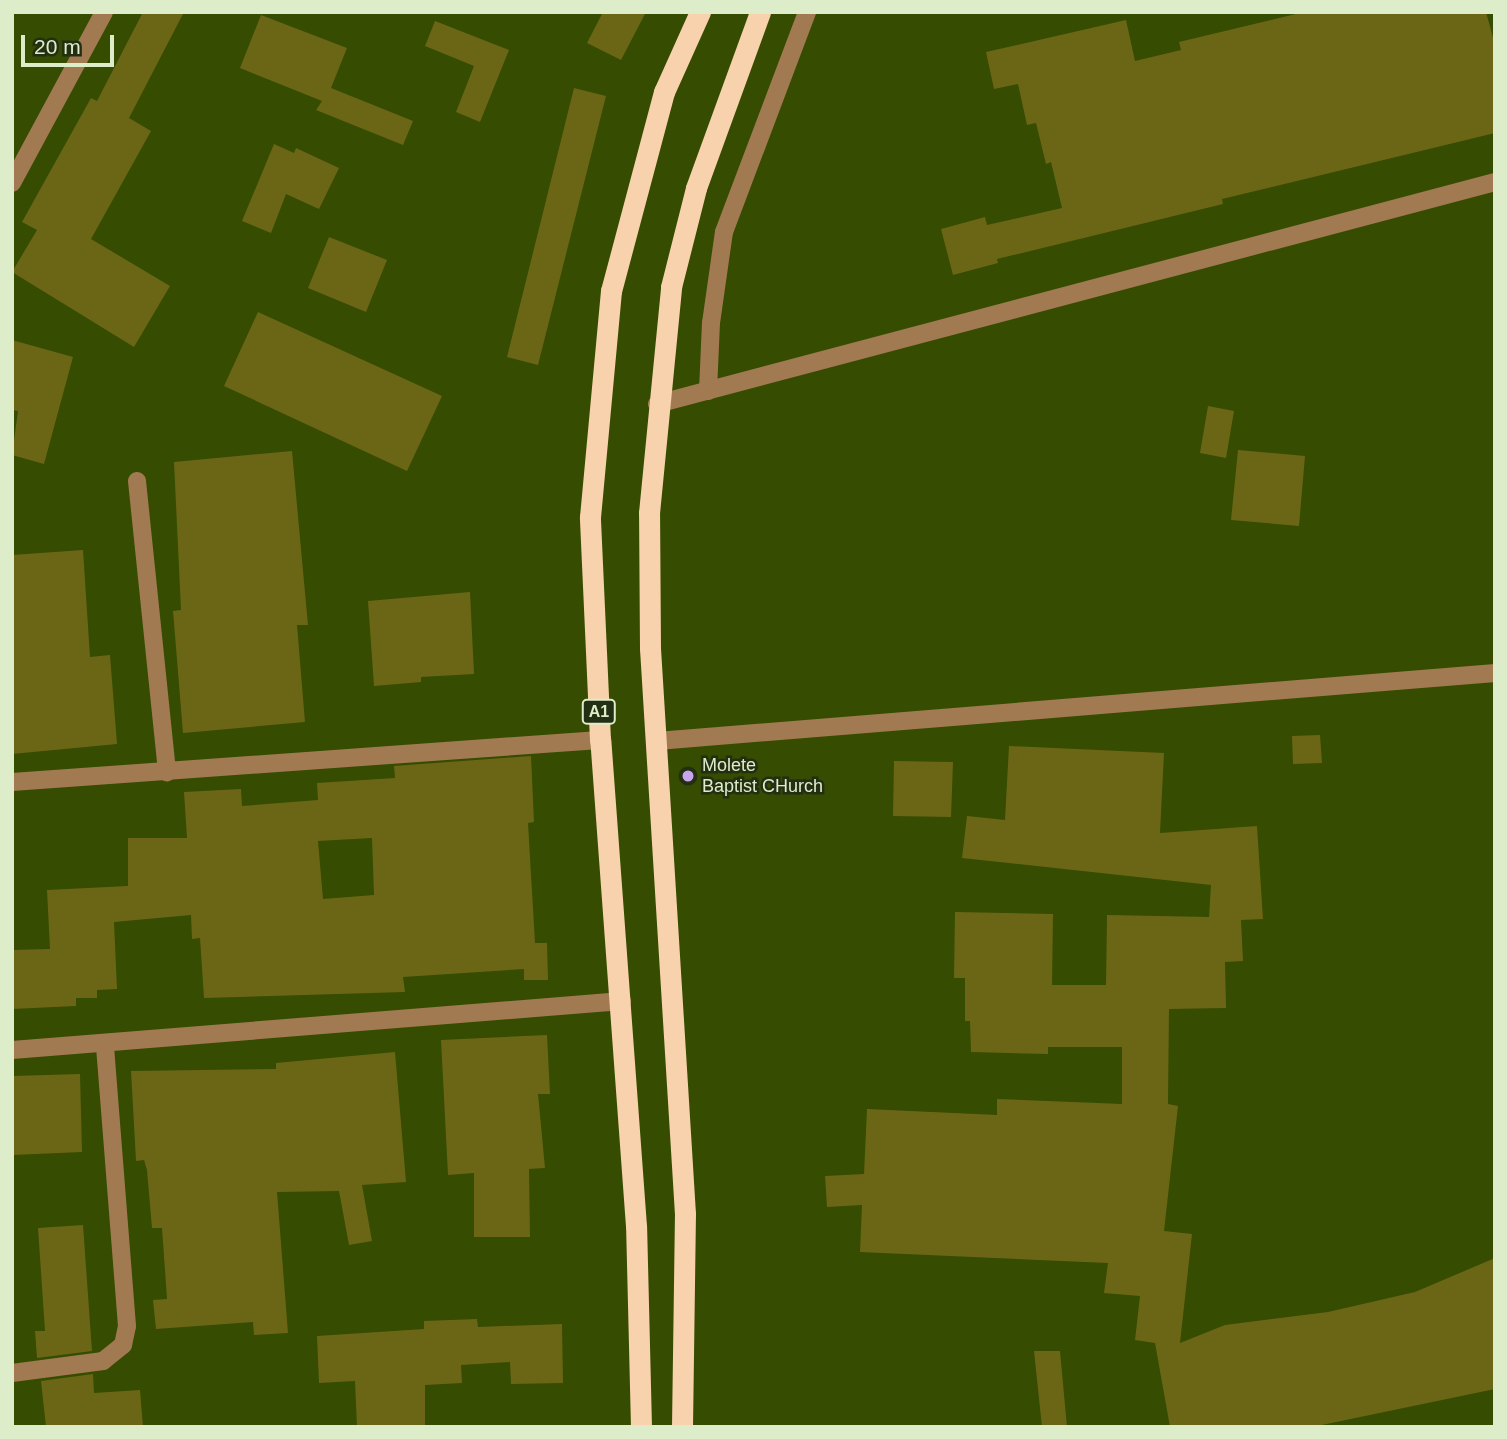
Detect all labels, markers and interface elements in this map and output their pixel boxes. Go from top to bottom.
scale bar [24,21,117,65]
text: 20 m [34,35,81,58]
road number: A1 [582,699,616,724]
place label: Molete Baptist CHurch [702,755,823,798]
marker: Molete Baptist CHurch [680,768,696,784]

